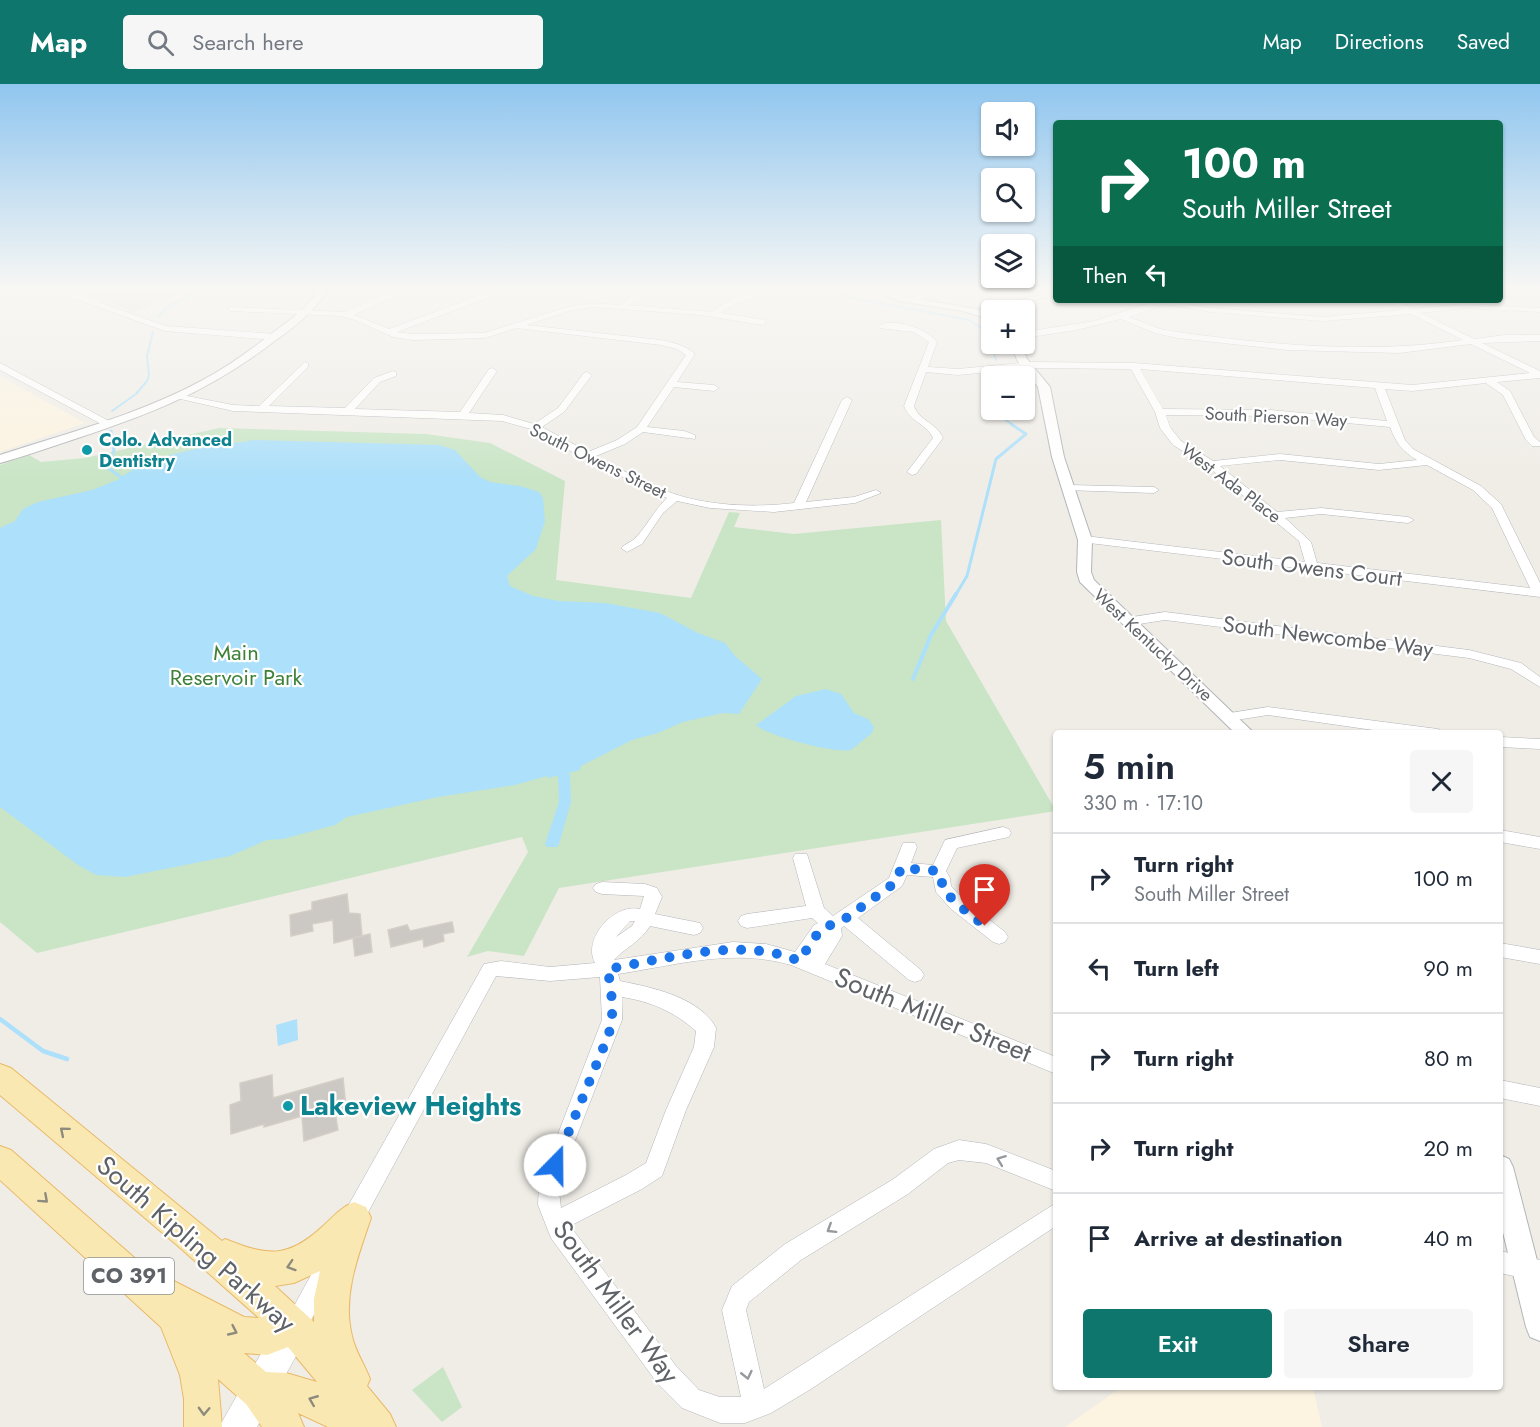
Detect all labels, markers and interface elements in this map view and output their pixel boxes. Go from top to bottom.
search box [123,15,543,69]
text: Map [30,22,87,63]
icon: search [144,26,177,59]
text: Search here [192,26,304,58]
text: Map [1263,27,1302,57]
text: Directions [1335,27,1424,57]
text: Saved [1457,27,1510,57]
map controls [981,102,1035,420]
button: sound [981,102,1035,156]
text: 100 m [1182,133,1306,194]
icon: right [1083,144,1161,222]
button: search [981,168,1035,222]
text: South Miller Street [1182,189,1391,228]
button: layers [981,234,1035,288]
icon: left [1140,258,1173,291]
text: Then [1083,259,1128,291]
button: + [981,300,1035,354]
button: − [981,366,1035,420]
street label: South Pierson Way [1204,400,1348,434]
street label: South Owens Street [525,417,671,506]
place label: Colo. Advanced Dentistry [99,427,232,474]
street label: West Ada Place [1176,437,1286,529]
marker: Colo. Advanced Dentistry [80,443,94,457]
street label: South Owens Court [1220,540,1405,594]
street label: West Kentucky Drive [1087,583,1219,707]
street label: South Newcombe Way [1221,607,1435,665]
park label: Main Reservoir Park [170,636,303,693]
text: 5 min [1083,740,1175,792]
button: close [1410,750,1473,813]
text: 330 m · 17:10 [1083,789,1203,818]
text: Turn right [1134,848,1234,880]
icon: right [1083,862,1116,895]
text: 100 m [1413,862,1473,894]
pin [959,864,1010,926]
icon: arrive [968,873,1001,906]
text: South Miller Street [1134,880,1289,909]
icon: left [1083,952,1116,985]
text: Turn left [1134,952,1219,984]
text: 90 m [1423,952,1473,984]
street label: South Miller Street [829,957,1038,1072]
icon: right [1083,1042,1116,1075]
text: Turn right [1134,1042,1234,1074]
text: 80 m [1424,1042,1473,1074]
place label: Lakeview Heights [300,1086,521,1125]
marker: Lakeview Heights [281,1099,295,1113]
one-way arrow [60,1127,71,1138]
icon: right [1083,1132,1116,1165]
text: Turn right [1134,1132,1234,1164]
text: 20 m [1424,1132,1473,1164]
position arrow [523,1133,587,1197]
street label: South Kipling Parkway [88,1146,305,1341]
one-way arrow [996,1155,1007,1167]
one-way arrow [37,1192,48,1203]
street label: South Miller Way [544,1212,689,1392]
one-way arrow [827,1221,837,1233]
icon: arrive [1083,1222,1116,1255]
text: Arrive at destination [1134,1222,1343,1254]
text: 40 m [1423,1222,1473,1254]
road number: CO 391 [84,1258,174,1294]
one-way arrow [287,1259,297,1271]
button: Exit [1083,1309,1272,1378]
button: Share [1284,1309,1473,1378]
one-way arrow [227,1324,238,1336]
one-way arrow [740,1370,753,1380]
one-way arrow [308,1395,319,1407]
one-way arrow [197,1407,210,1416]

